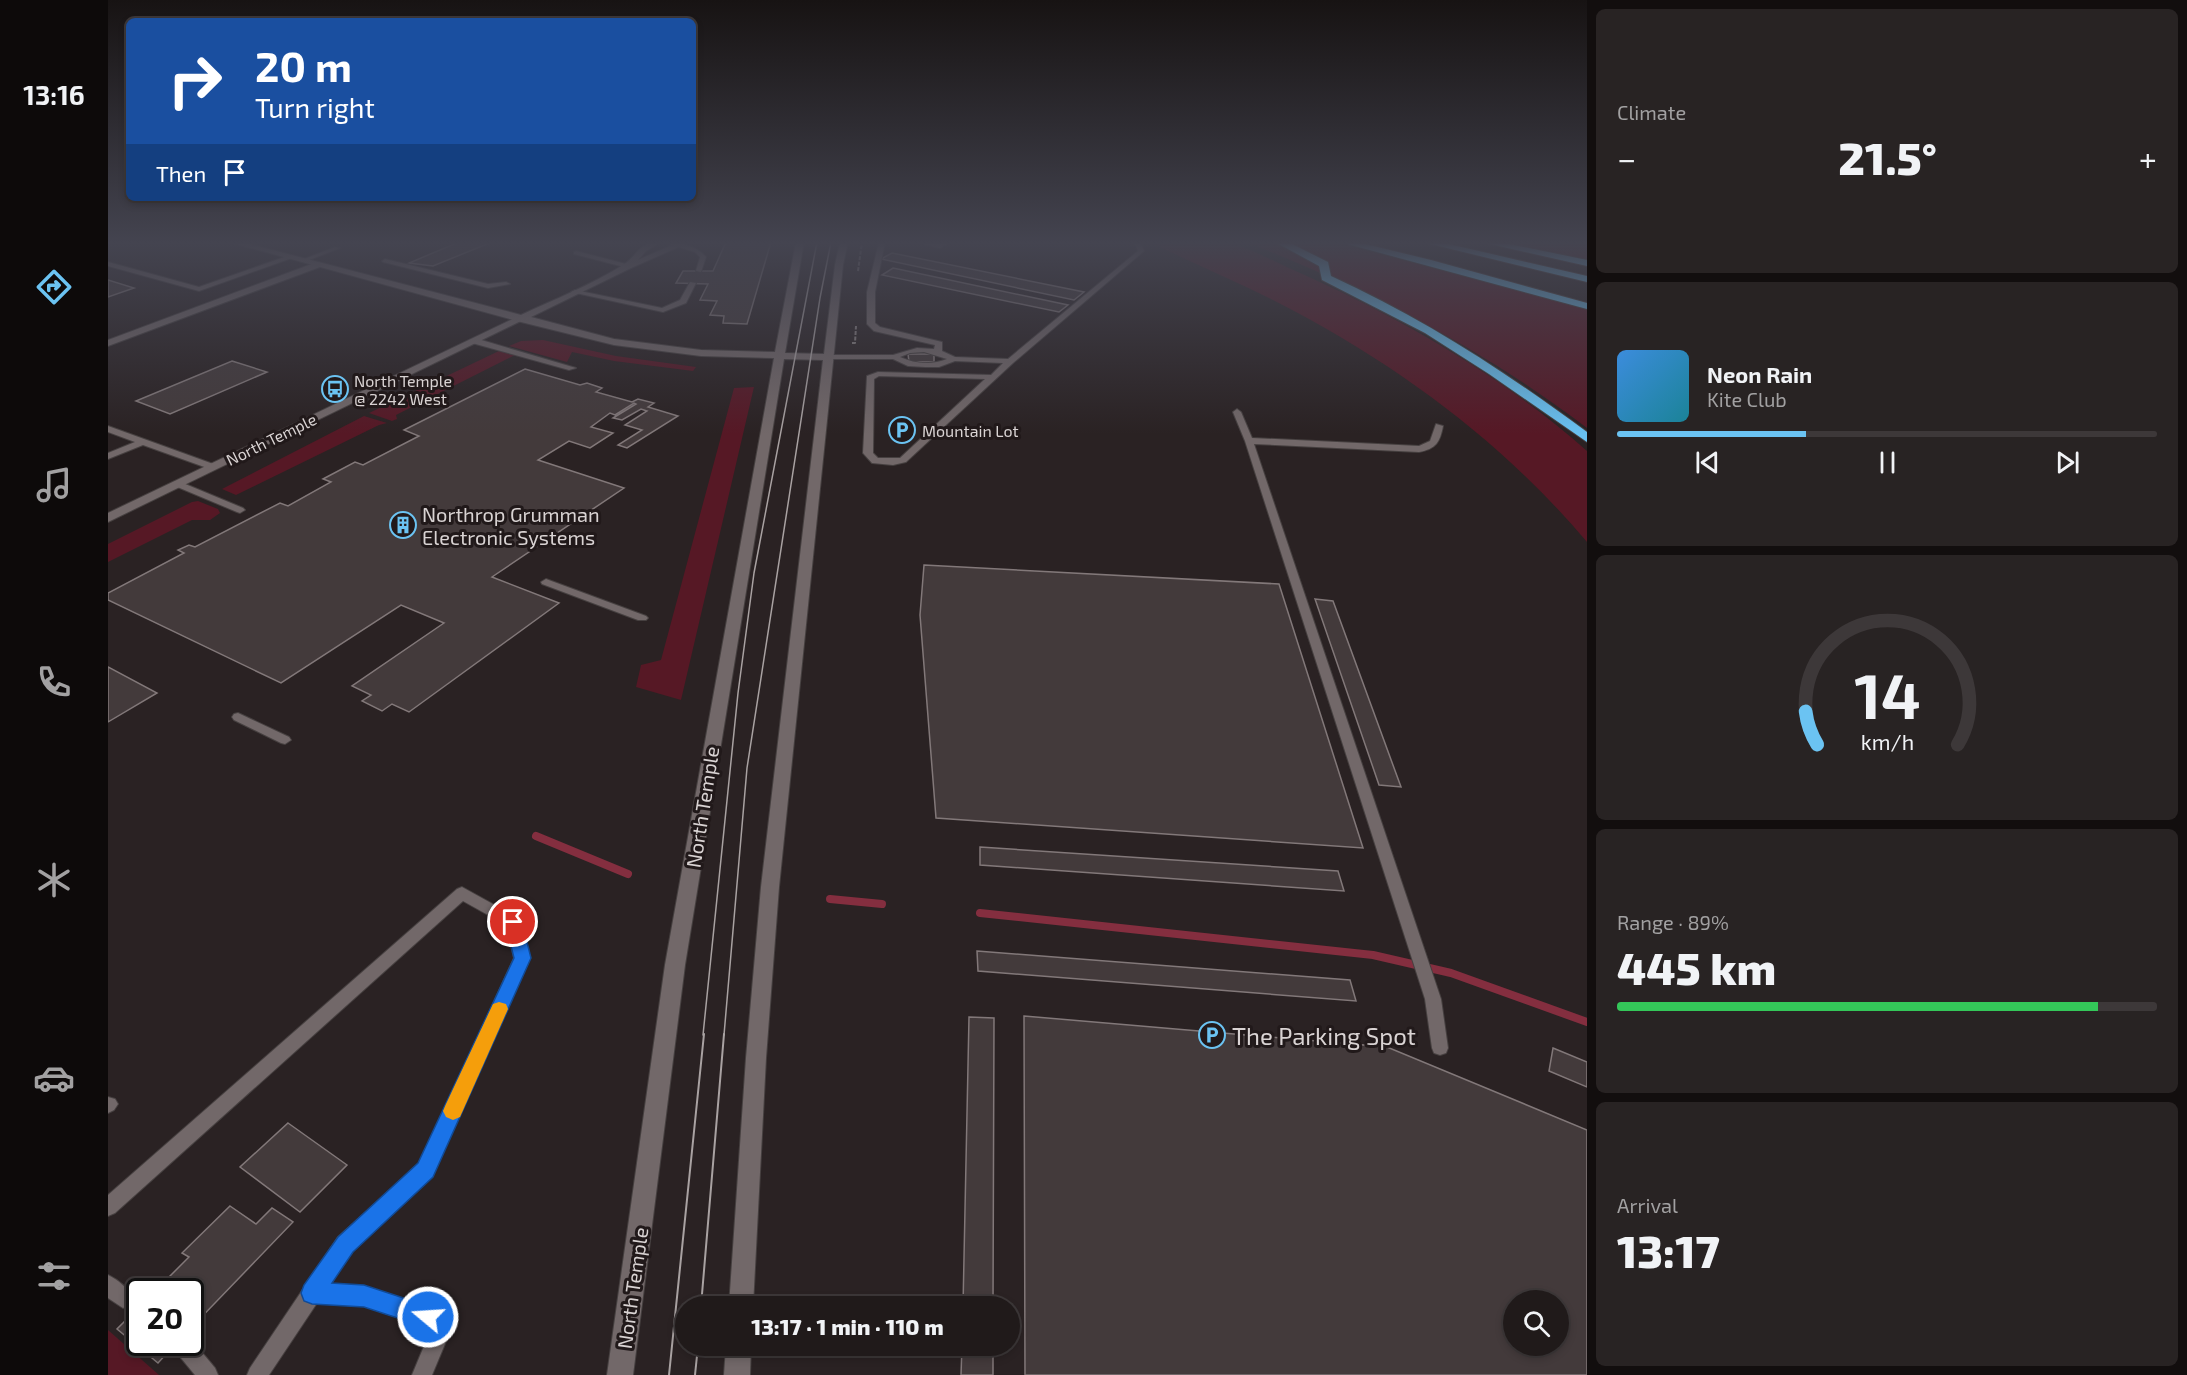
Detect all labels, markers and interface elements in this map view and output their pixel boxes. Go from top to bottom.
text: 20 m [255,40,352,90]
icon: right [156,42,234,120]
text: 13:16 [23,78,85,110]
text: Turn right [255,91,375,123]
text: Climate [1617,100,1686,124]
text: 21.5° [1838,130,1937,184]
text: − [1617,138,1636,178]
text: + [2139,138,2157,178]
icon: arrive [218,156,251,189]
text: Then [156,160,206,186]
icon: directions [33,266,75,308]
text: Neon Rain [1707,361,1812,387]
place label: North Temple @ 2242 West [354,371,452,408]
bus stop icon: North Temple @ 2242 West [320,374,350,404]
text: Kite Club [1707,387,1787,411]
street label: North Temple [223,409,319,469]
parking icon: Mountain Lot [887,415,917,445]
place label: Mountain Lot [922,421,1019,440]
icon: previous [1691,446,1724,479]
icon: pause [1871,446,1904,479]
icon: next [2051,446,2084,479]
icon: music [33,464,75,506]
place label: Northrop Grumman Electronic Systems [422,502,600,549]
building icon: Northrop Grumman Electronic Systems [388,510,418,540]
text: 14 [1854,657,1920,732]
icon: phone [33,661,75,703]
text: km/h [1860,729,1914,754]
street label: North Temple [681,745,723,869]
icon: climate [33,859,75,901]
pin [487,896,538,947]
icon: arrive [496,905,529,938]
text: Range · 89% [1617,910,1729,934]
text: 445 km [1617,940,1776,994]
parking icon: The Parking Spot [1197,1020,1227,1050]
place label: The Parking Spot [1232,1021,1416,1050]
icon: car [33,1057,75,1099]
text: Arrival [1617,1193,1678,1217]
text: 13:17 [1617,1223,1720,1277]
street label: North Temple [612,1226,652,1350]
icon: filters [33,1255,75,1297]
speed limit sign: 20 [126,1278,204,1356]
position arrow [396,1285,460,1349]
map controls [1503,1290,1569,1356]
button: search [1503,1290,1569,1356]
text: 13:17 · 1 min · 110 m [751,1313,944,1339]

